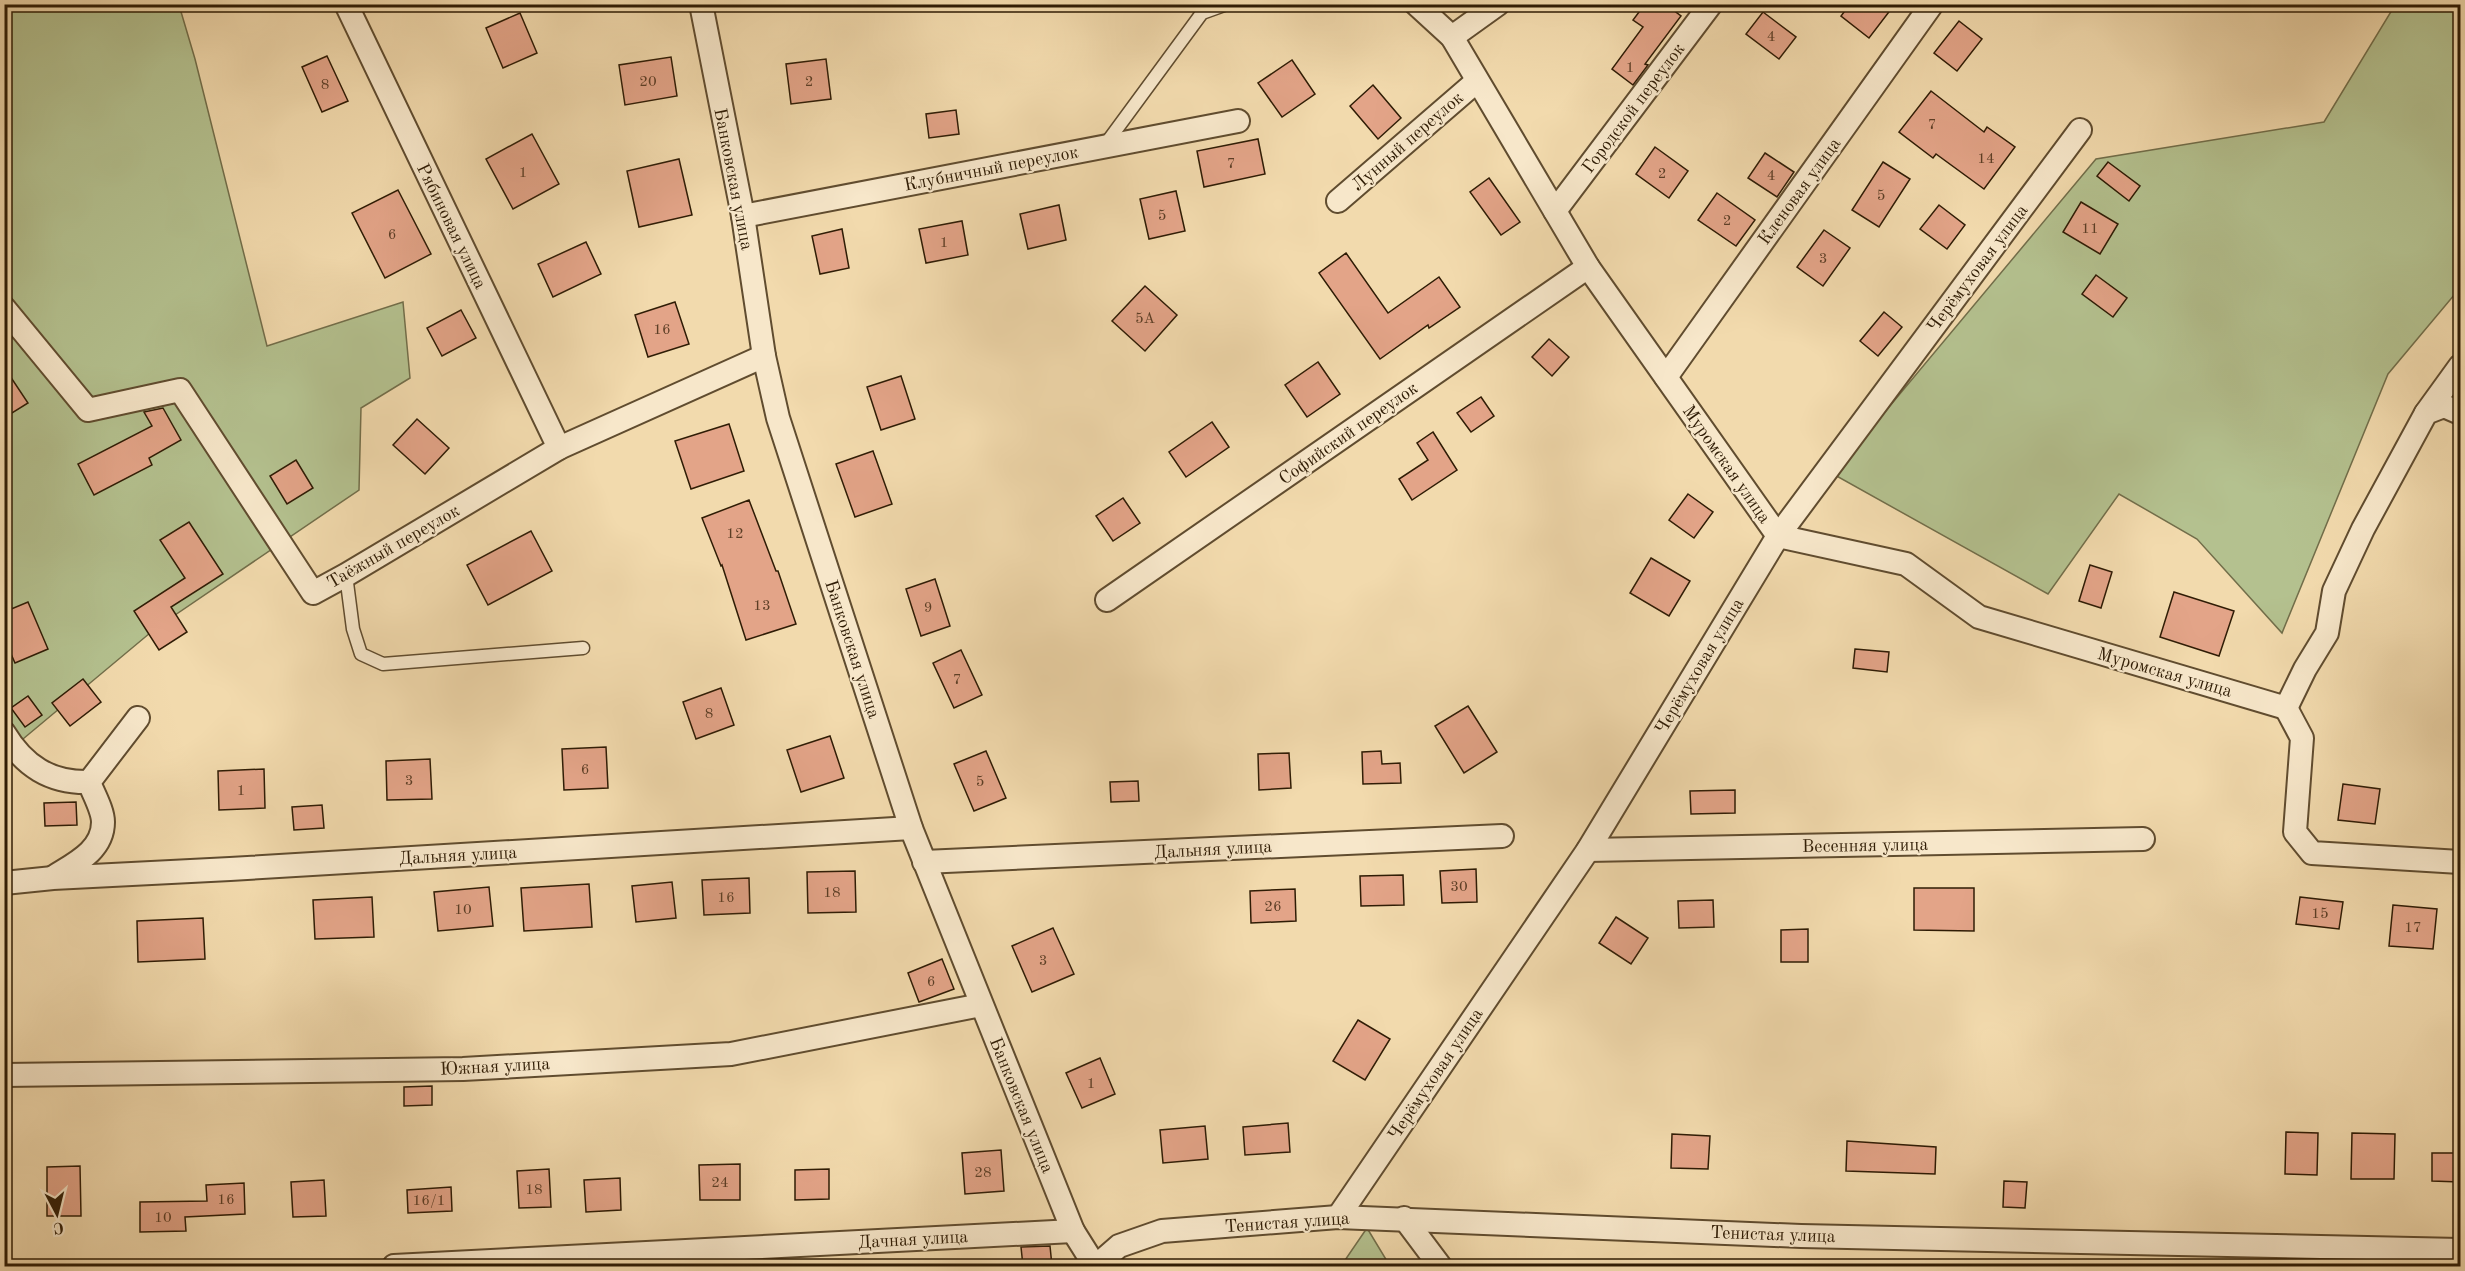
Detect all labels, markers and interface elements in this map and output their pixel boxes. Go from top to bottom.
house number: 4 [1767,30,1775,45]
street label: Городской переулок [1579,40,1688,177]
house number: 1 [1626,61,1634,76]
house number: 20 [639,75,657,90]
house number: 2 [805,75,813,90]
house number: 8 [321,78,329,93]
street label: Лунный переулок [1348,89,1467,195]
street label: Банковская улица [710,107,756,252]
house number: 7 [1928,118,1936,133]
street label: Кленовая улица [1755,135,1845,248]
street label: Клубничный переулок [903,143,1080,195]
house number: 14 [1977,152,1995,167]
house number: 7 [1227,157,1235,172]
street label: Рябиновая улица [413,161,489,292]
house number: 1 [519,166,527,181]
house number: 2 [1658,167,1666,182]
house number: 4 [1767,169,1775,184]
house number: 5 [1877,189,1885,204]
street label: Черёмуховая улица [1924,201,2032,336]
house number: 5 [1158,209,1166,224]
house number: 2 [1723,214,1731,229]
house number: 11 [2081,222,2099,237]
house number: 6 [388,228,396,243]
house number: 1 [940,236,948,251]
house number: 3 [1819,252,1827,267]
house number: 5А [1135,312,1156,327]
house number: 16 [653,323,671,338]
street label: Софийский переулок [1276,379,1422,489]
street label: Муромская улица [1679,402,1774,527]
street label: Таёжный переулок [324,502,463,592]
house number: 12 [726,527,744,542]
street label: Банковская улица [821,578,883,721]
street label: Черёмуховая улица [1652,595,1747,738]
house number: 13 [753,599,771,614]
house number: 9 [924,601,932,616]
street label: Муромская улица [2095,645,2234,701]
house number: 7 [953,673,961,688]
house number: 8 [705,707,713,722]
house number: 6 [581,763,589,778]
house number: 3 [405,774,413,789]
house number: 5 [976,775,984,790]
house number: 1 [237,784,245,799]
street label: Весенняя улица [1802,836,1928,856]
street label: Дальняя улица [1153,838,1273,862]
street label: Дальняя улица [398,844,518,868]
house number: 30 [1450,880,1468,895]
house number: 18 [823,886,841,901]
house number: 16 [717,891,735,906]
house number: 26 [1264,900,1282,915]
house number: 10 [454,903,472,918]
house number: 15 [2311,907,2329,922]
house number: 17 [2404,921,2422,936]
house number: 3 [1039,954,1047,969]
house number: 6 [927,975,935,990]
street label: Черёмуховая улица [1385,1005,1487,1144]
street label: Банковская улица [986,1035,1056,1176]
street label: Южная улица [440,1055,551,1079]
house number: 1 [1087,1077,1095,1092]
house number: 28 [974,1166,992,1181]
house number: 24 [711,1176,729,1191]
house number: 18 [525,1183,543,1198]
north arrow [27,1184,87,1244]
house number: 16 [217,1193,235,1208]
house number: 16/1 [413,1194,445,1209]
street label: Тенистая улица [1224,1210,1350,1236]
house number: 10 [154,1211,172,1226]
text: С [52,1218,65,1235]
street label: Тенистая улица [1710,1224,1836,1246]
street label: Дачная улица [857,1228,969,1252]

